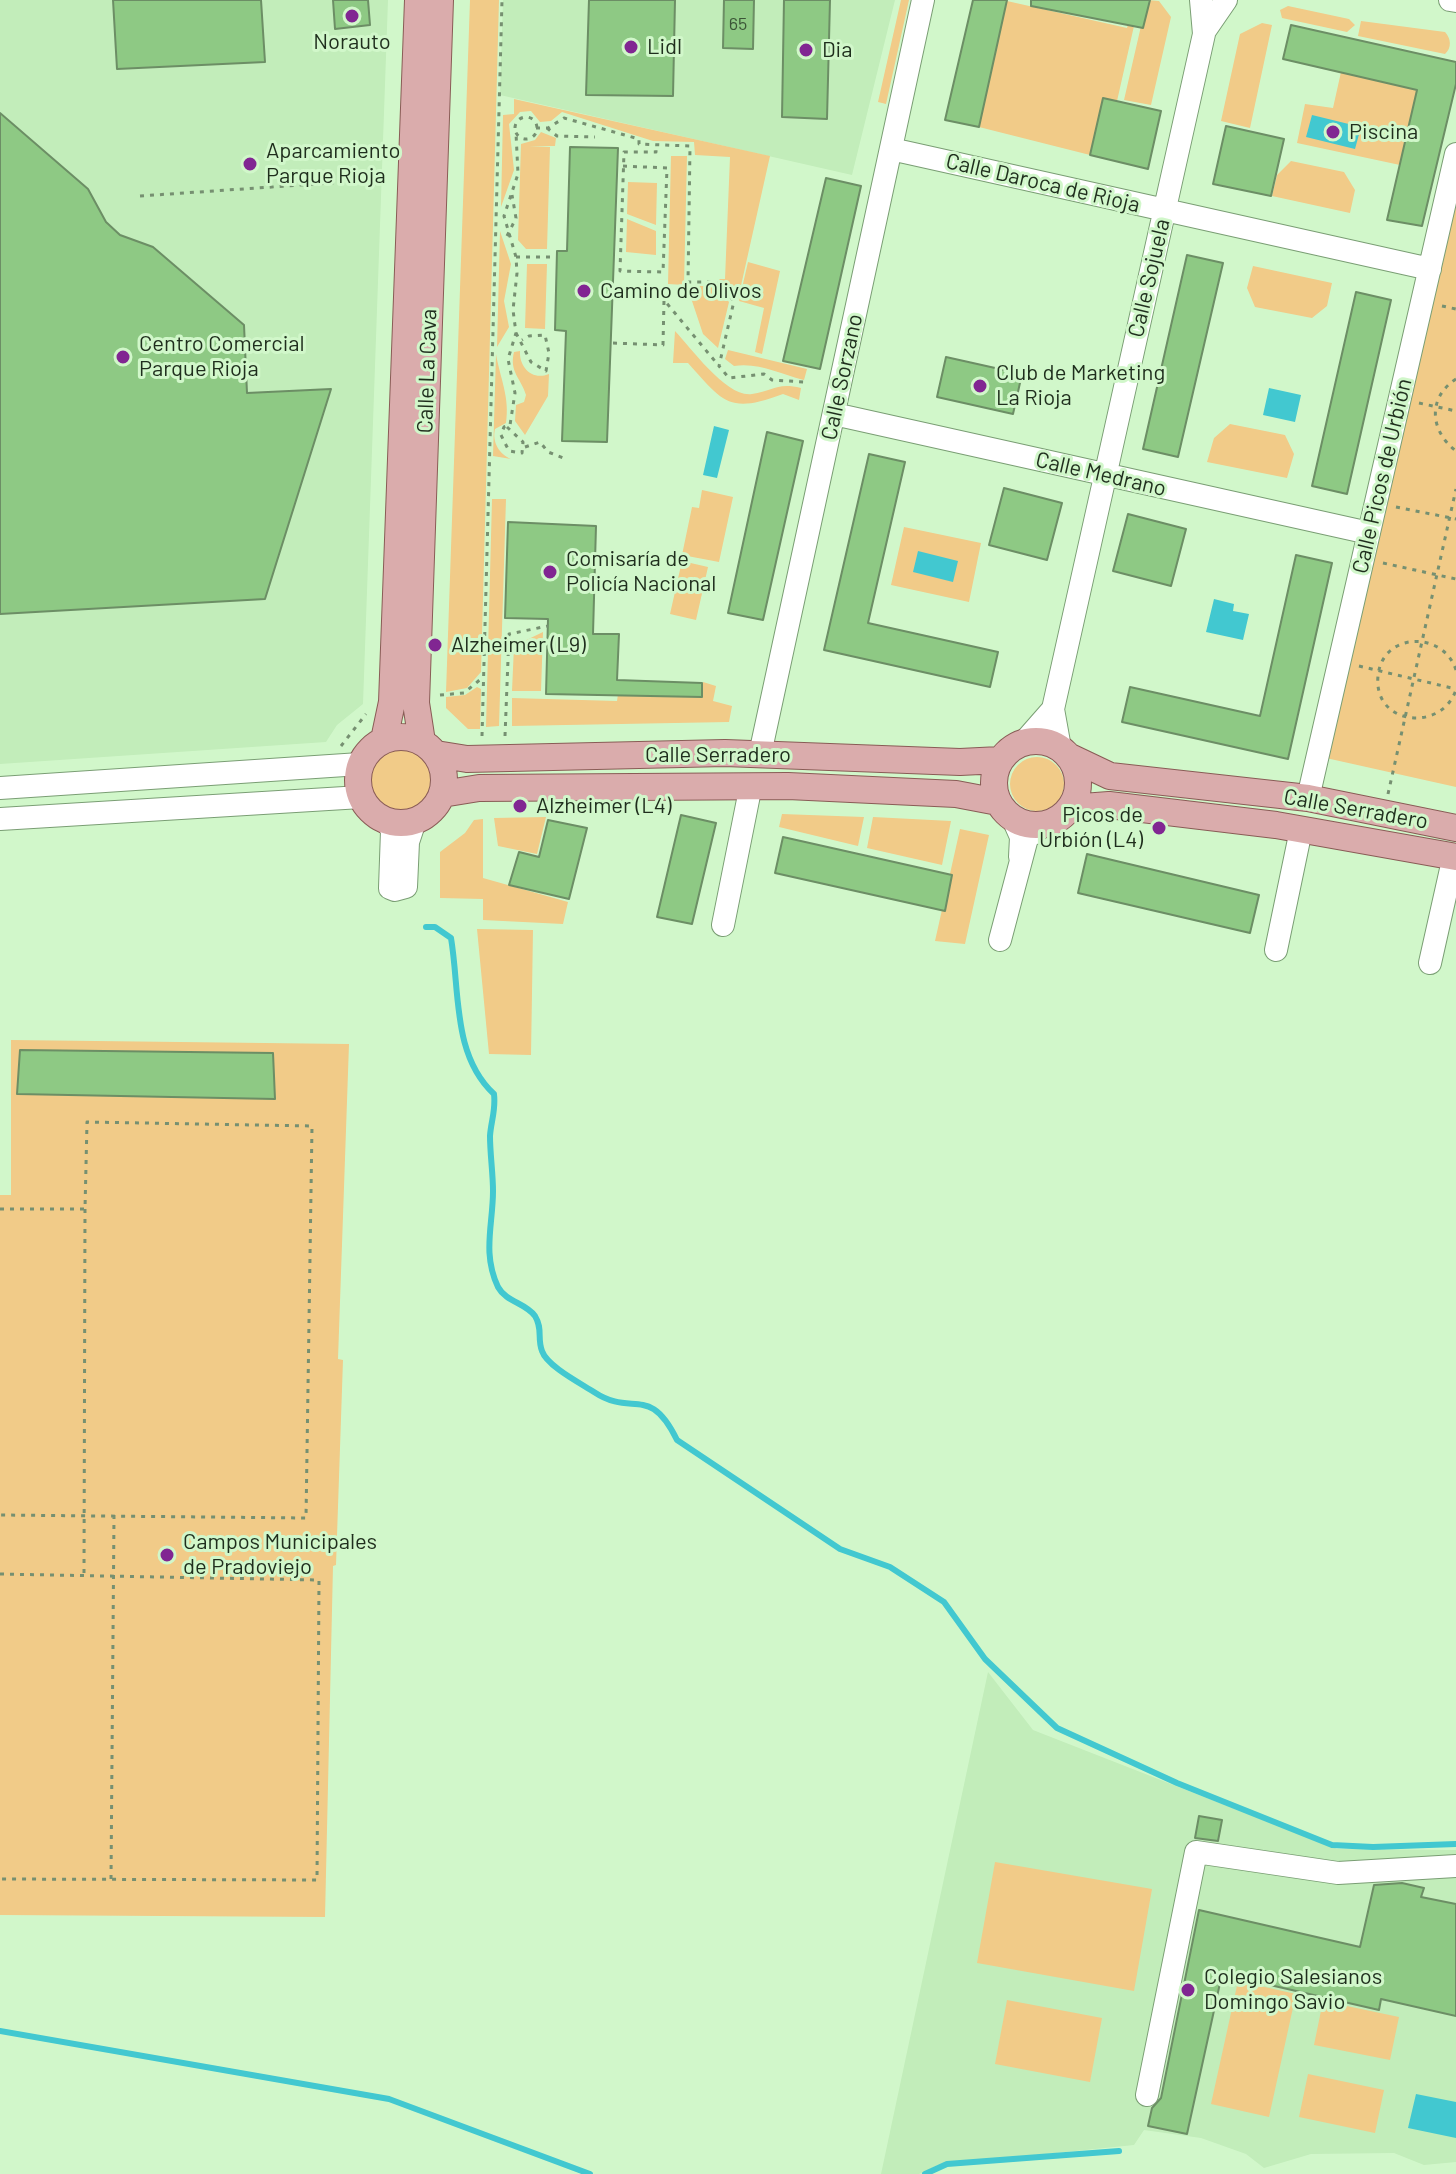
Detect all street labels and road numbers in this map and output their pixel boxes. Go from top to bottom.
street label: Calle Daroca de Rioja [943,148,1143,218]
street label: Calle Sojuela [1123,216,1175,340]
street label: Calle La Cava [412,308,442,434]
street label: Calle Sorzano [816,311,868,443]
street label: Calle Picos de Urbión [1347,376,1417,576]
street label: Calle Medrano [1033,446,1169,502]
street label: Calle Serradero [645,742,791,768]
street label: Calle Serradero [1282,783,1430,835]

